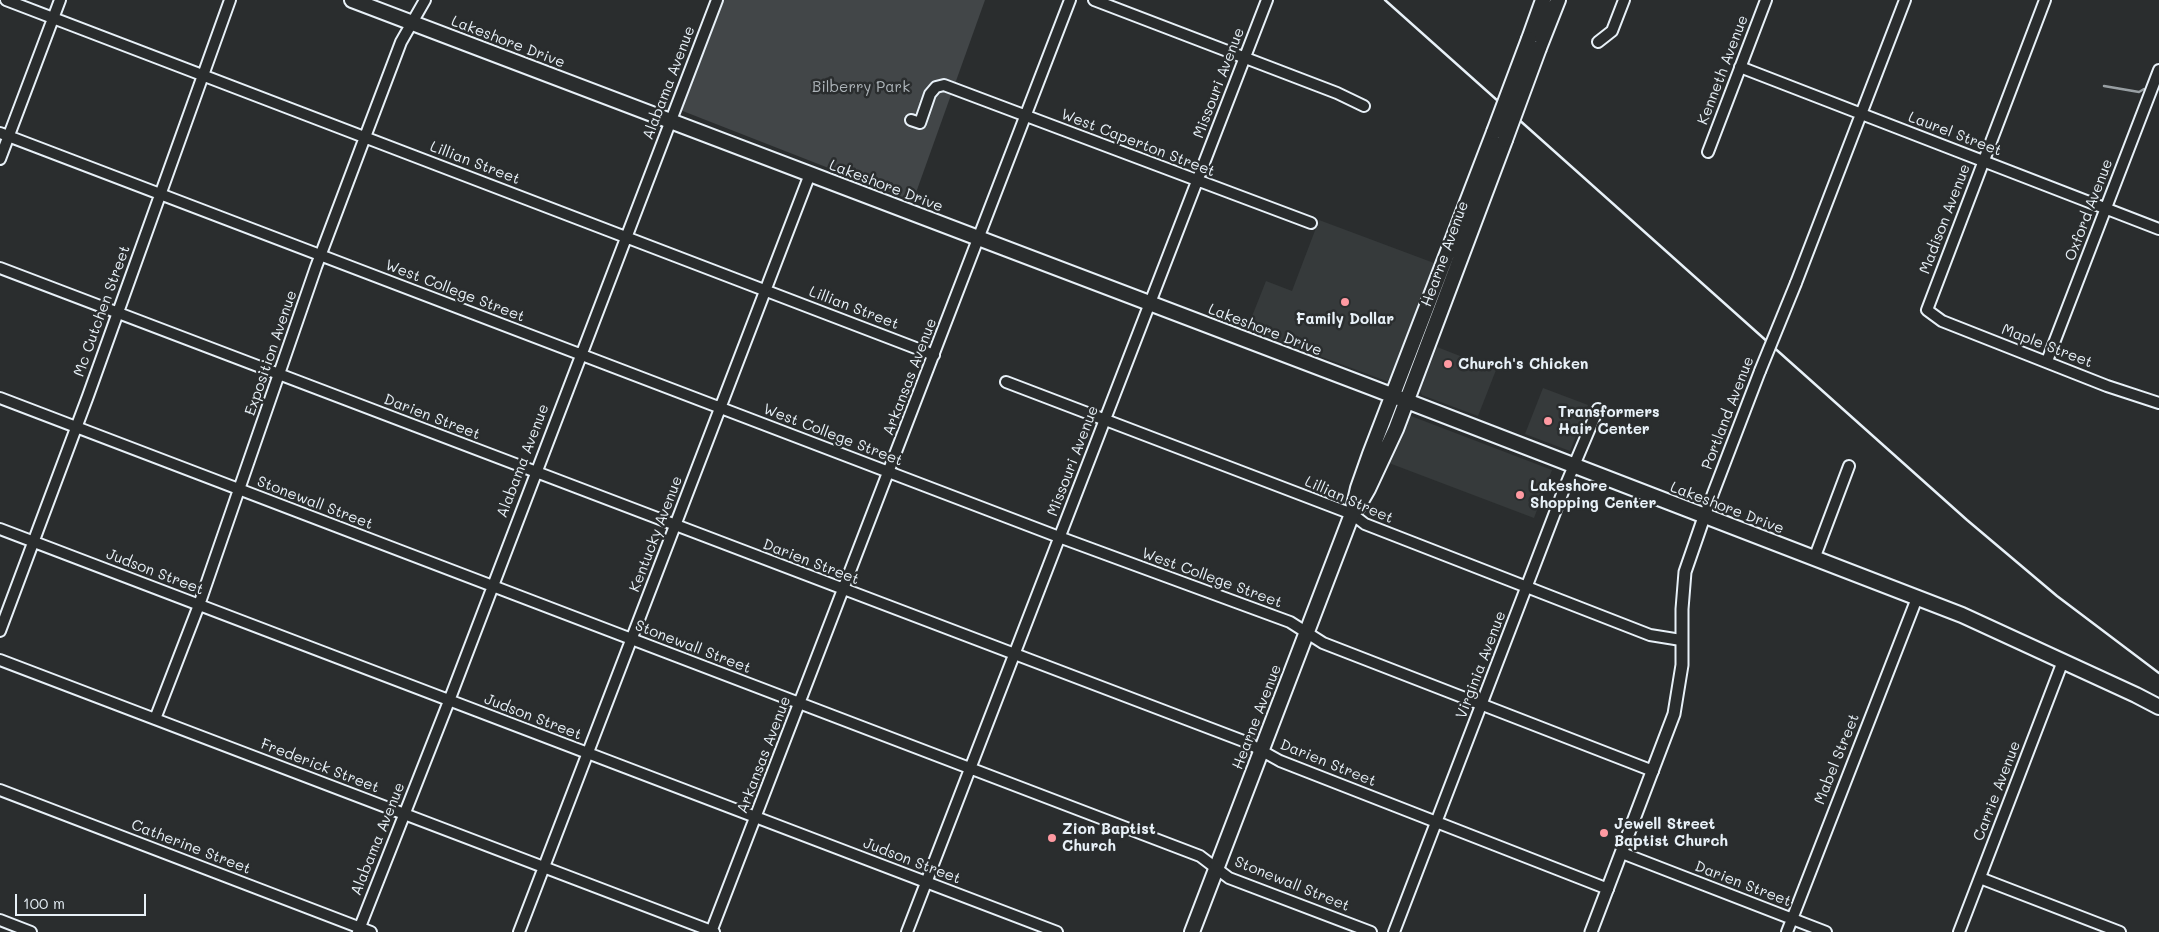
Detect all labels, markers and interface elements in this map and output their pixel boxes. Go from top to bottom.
street label: Lakeshore Drive [449,12,567,72]
street label: Kenneth Avenue [1694,13,1752,127]
street label: Alabama Avenue [639,24,699,142]
street label: Missouri Avenue [1190,25,1248,141]
park label: Bilberry Park [812,78,910,96]
street label: West Caperton Street [1058,105,1218,181]
street label: Laurel Street [1906,108,2004,160]
street label: Lillian Street [428,138,522,188]
street label: Lakeshore Drive [827,156,945,216]
street label: Oxford Avenue [2061,156,2117,264]
street label: Madison Avenue [1916,161,1974,277]
street label: Hearne Avenue [1418,199,1472,309]
street label: Mc Cutchen Street [70,243,134,379]
street label: West College Street [383,256,527,326]
street label: Lillian Street [807,283,901,333]
street label: Exposition Avenue [241,288,301,418]
marker: Family Dollar [1339,296,1351,308]
street label: Lakeshore Drive [1206,300,1324,360]
place label: Family Dollar [1296,310,1394,328]
street label: Arkansas Avenue [879,316,941,438]
street label: Maple Street [1999,320,2095,372]
street label: Portland Avenue [1698,354,1758,472]
place label: Church's Chicken [1458,355,1588,373]
marker: Church's Chicken [1442,358,1454,370]
street label: Darien Street [381,390,483,444]
street label: West College Street [761,400,905,470]
street label: Alabama Avenue [493,402,553,520]
street label: Missouri Avenue [1044,403,1102,519]
place label: Transformers Hair Center [1558,403,1660,438]
marker: Transformers Hair Center [1542,415,1554,427]
street label: Lillian Street [1302,472,1396,528]
street label: Stonewall Street [255,473,375,533]
street label: Kentucky Avenue [626,473,686,595]
place label: Lakeshore Shopping Center [1530,477,1656,512]
street label: Lakeshore Drive [1668,478,1786,538]
marker: Lakeshore Shopping Center [1514,489,1526,501]
street label: Darien Street [760,535,862,589]
street label: West College Street [1139,544,1285,612]
street label: Judson Street [104,545,206,599]
street label: Virginia Avenue [1452,609,1510,721]
street label: Stonewall Street [633,617,753,677]
street label: Hearne Avenue [1229,662,1285,772]
street label: Judson Street [482,690,584,744]
street label: Arkansas Avenue [733,694,795,816]
street label: Mabel Street [1811,711,1863,807]
street label: Frederick Street [258,735,382,797]
street label: Darien Street [1277,736,1379,790]
street label: Carrie Avenue [1970,738,2024,844]
street label: Alabama Avenue [347,780,409,898]
place label: Jewell Street Baptist Church [1614,815,1728,850]
street label: Catherine Street [129,816,253,878]
place label: Zion Baptist Church [1062,820,1156,855]
marker: Jewell Street Baptist Church [1598,827,1610,839]
marker: Zion Baptist Church [1046,832,1058,844]
street label: Judson Street [861,834,963,888]
street label: Stonewall Street [1232,853,1352,915]
street label: Darien Street [1692,857,1794,911]
scale bar [18,884,149,916]
text: 100 m [23,893,65,913]

